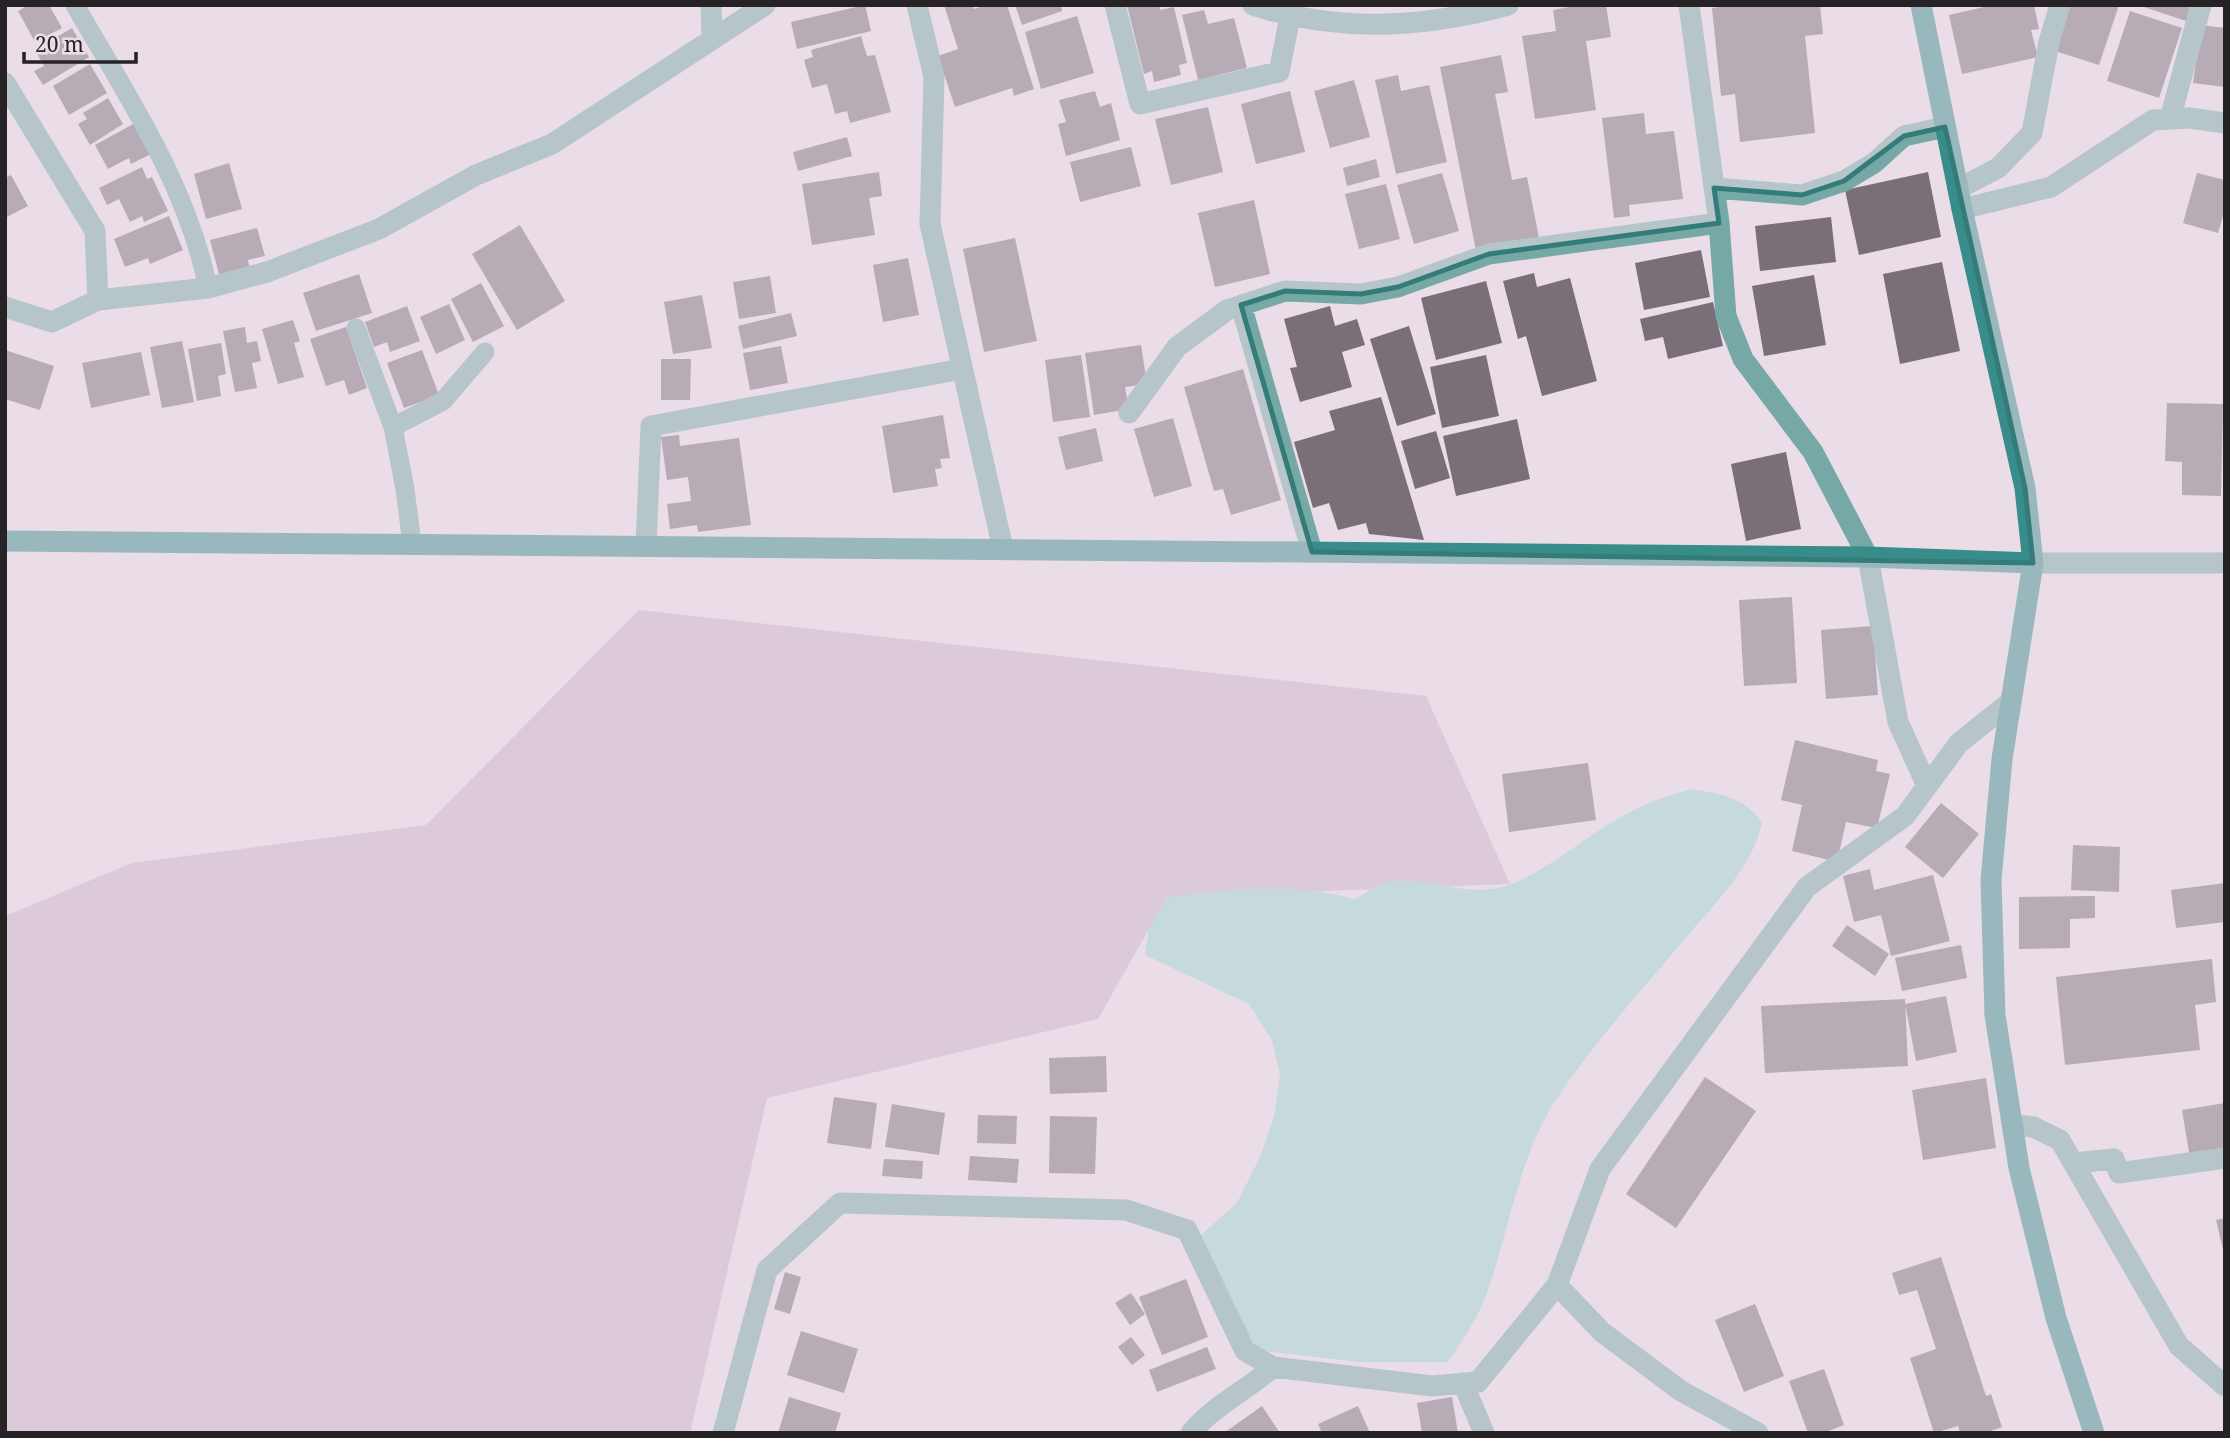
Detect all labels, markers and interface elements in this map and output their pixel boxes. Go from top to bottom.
scale bar [24,21,136,65]
text: 20 m [35,30,84,58]

